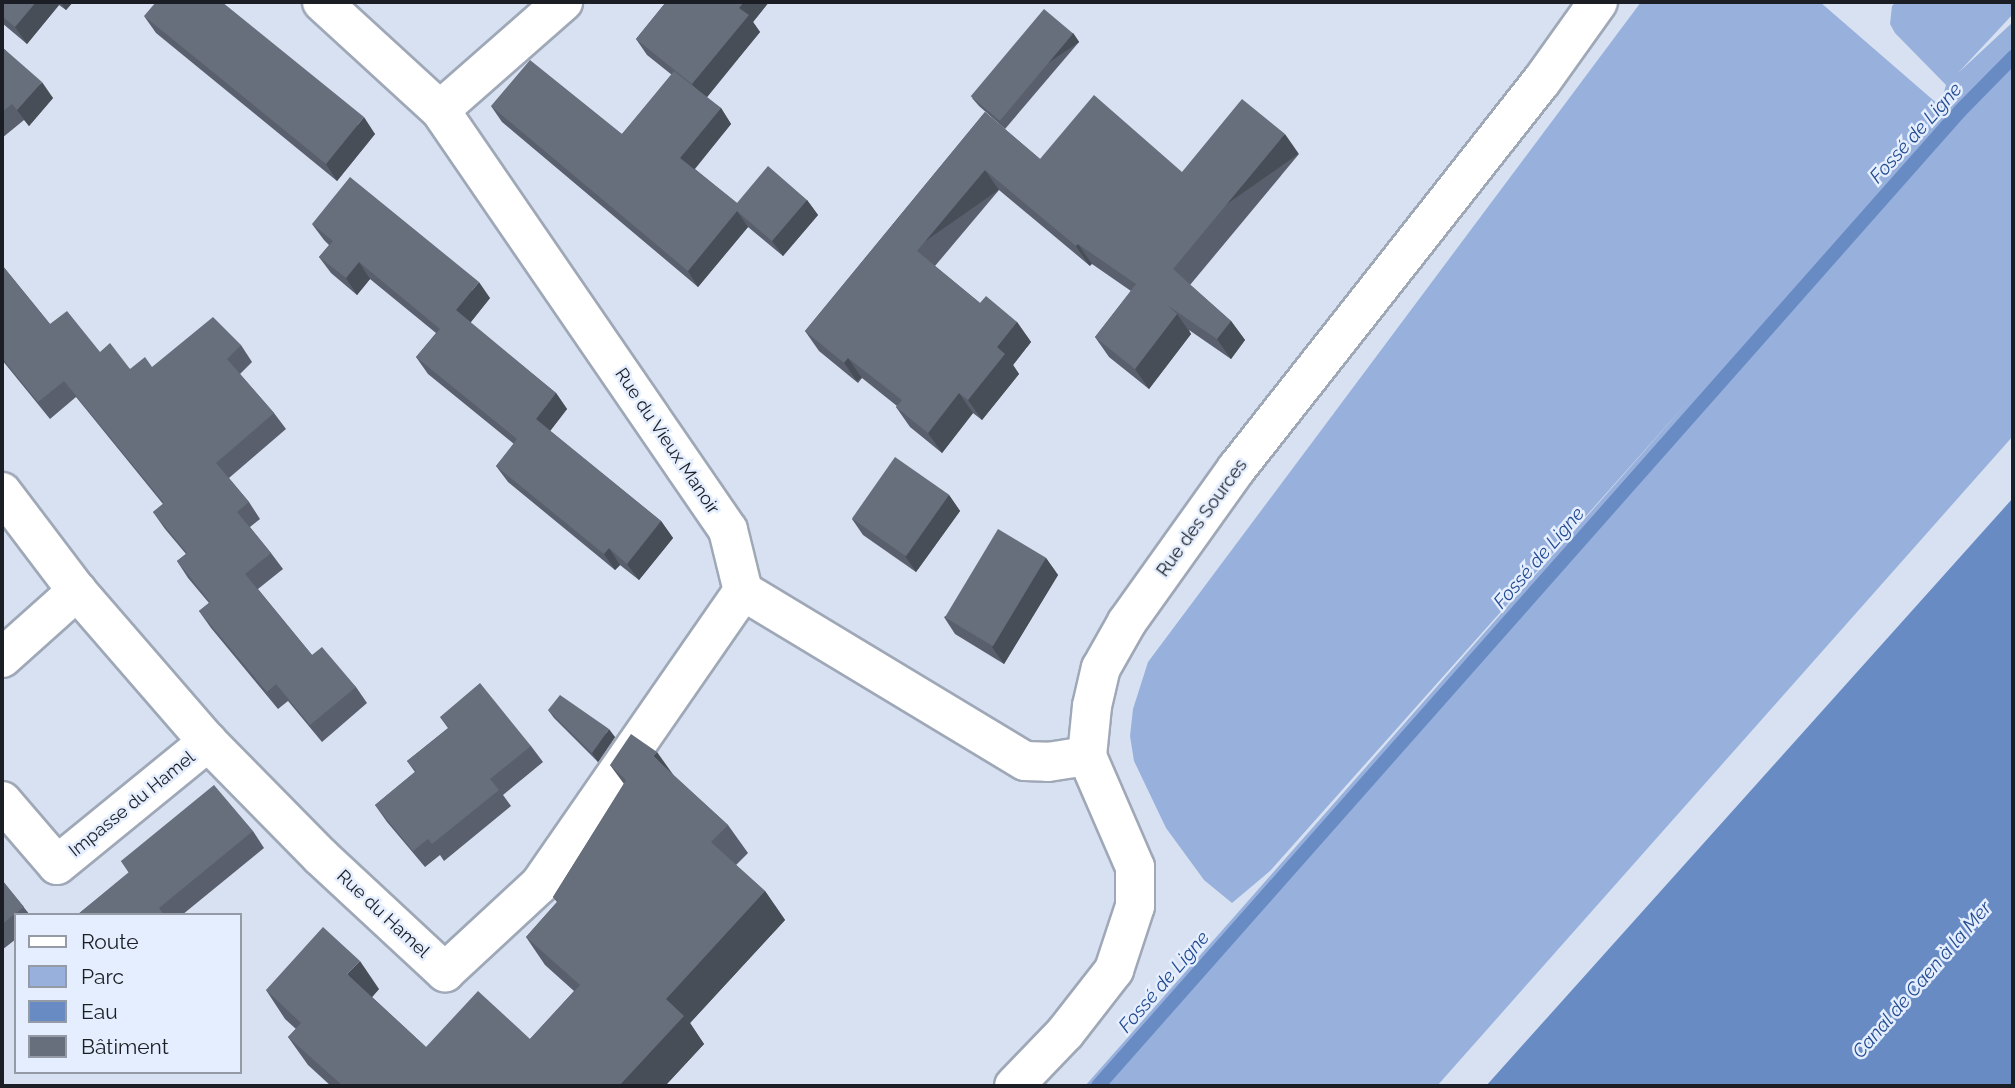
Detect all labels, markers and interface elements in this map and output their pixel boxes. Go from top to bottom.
water label: Fossé de Ligne [1865,78,1967,188]
street label: Rue du Vieux Manoir [610,364,724,518]
street label: Rue des Sources [1152,455,1252,581]
water label: Fossé de Ligne [1489,503,1589,613]
street label: Impasse du Hamel [65,747,199,861]
street label: Rue du Hamel [332,866,434,962]
water label: Canal de Caen à la Mer [1848,897,1996,1063]
legend [14,913,242,1074]
water label: Fossé de Ligne [1114,927,1214,1037]
text: Route [81,929,139,954]
text: Parc [81,964,124,989]
text: Eau [81,999,118,1024]
text: Bâtiment [81,1034,169,1059]

